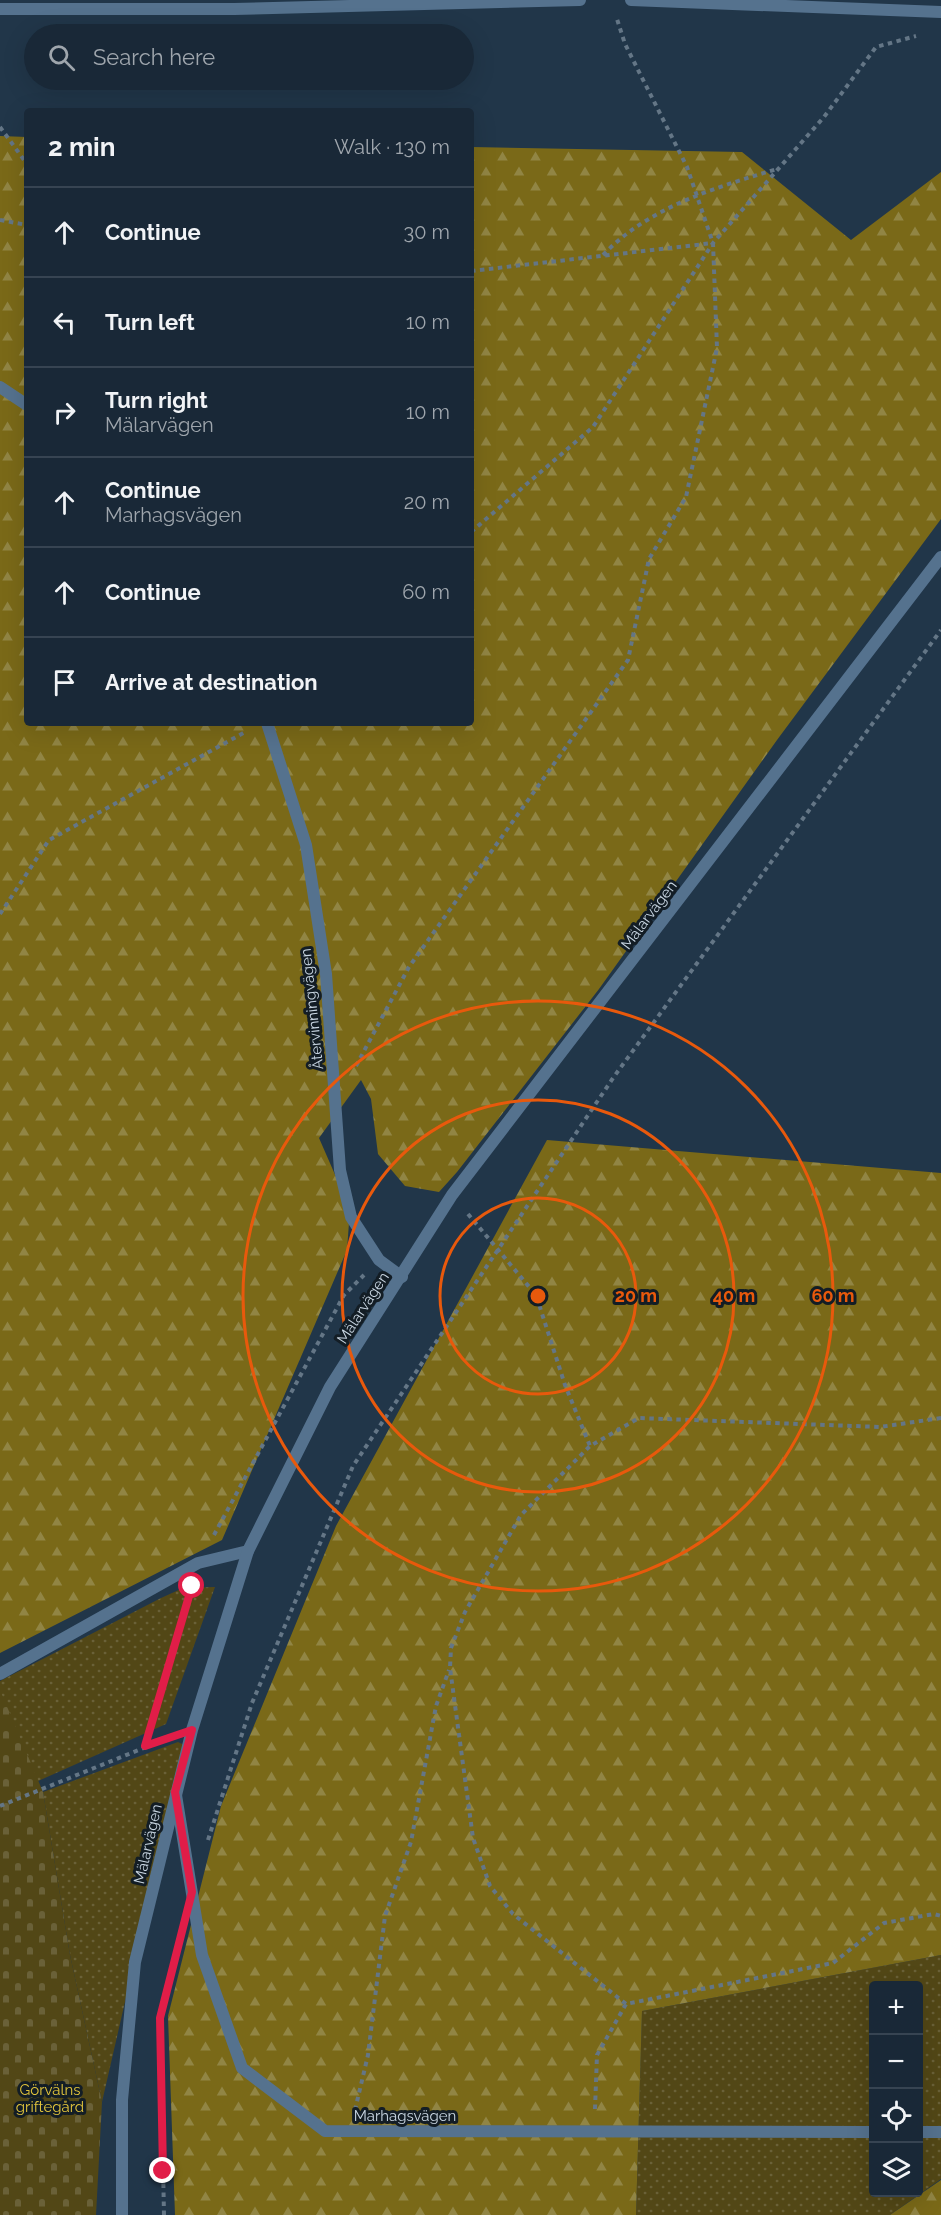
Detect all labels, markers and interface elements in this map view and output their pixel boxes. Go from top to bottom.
search box [24,24,474,90]
icon: search [45,41,78,74]
text: Search here [93,44,215,70]
text: 2 min [48,132,115,162]
text: Walk · 130 m [334,135,450,159]
icon: ahead [48,216,81,249]
text: Continue [105,219,201,245]
text: 30 m [404,220,450,244]
icon: left [48,306,81,339]
text: Turn left [105,309,195,335]
text: 10 m [406,310,450,334]
text: Turn right [105,387,208,413]
icon: right [48,396,81,429]
text: 10 m [406,400,450,424]
text: Mälarvägen [105,413,214,437]
text: Continue [105,477,201,503]
icon: ahead [48,486,81,519]
text: 20 m [404,490,450,514]
text: Marhagsvägen [105,503,242,527]
icon: ahead [48,576,81,609]
text: Continue [105,579,201,605]
text: 60 m [402,580,450,604]
icon: arrive [48,666,81,699]
text: Arrive at destination [105,669,318,695]
street label: Mälarvägen [617,877,681,953]
street label: Återvinningvägen [297,948,327,1070]
street label: Mälarvägen [333,1269,393,1347]
text: 20 m [615,1285,657,1306]
text: 40 m [713,1285,755,1306]
text: 60 m [811,1285,855,1306]
centre of rings [528,1286,548,1306]
route start [178,1572,204,1598]
street label: Mälarvägen [130,1802,166,1886]
map controls [869,1981,923,2197]
button: + [869,1981,923,2035]
button: − [869,2035,923,2089]
park label: Görvälns griftegård [16,2081,84,2116]
button: locate [869,2089,923,2143]
street label: Marhagsvägen [354,2107,456,2125]
button: layers [869,2143,923,2197]
route end [149,2157,175,2183]

